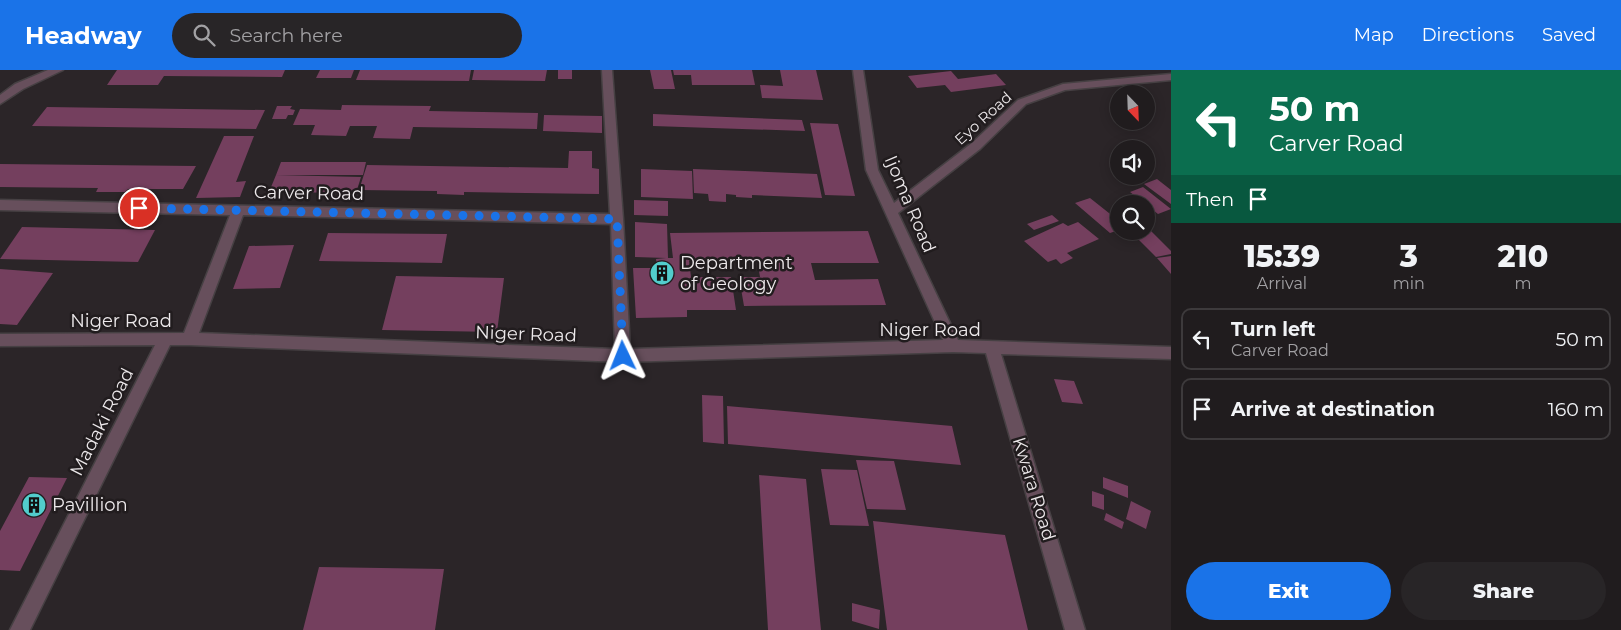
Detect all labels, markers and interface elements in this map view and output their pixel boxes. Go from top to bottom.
search box [172,13,522,58]
text: Headway [25,21,142,50]
icon: search [190,21,218,49]
text: Search here [230,24,343,47]
text: Map [1354,24,1394,46]
text: Directions [1422,24,1514,46]
text: Saved [1542,24,1596,46]
north arrow [1110,85,1155,130]
map controls [1110,85,1155,240]
street label: Eyo Road [950,87,1016,149]
text: 50 m [1269,87,1360,130]
icon: left [1186,90,1251,155]
text: Carver Road [1269,130,1404,157]
button: sound [1110,140,1155,185]
street label: Ijoma Road [880,152,940,256]
street label: Carver Road [254,181,364,205]
icon: arrive [1244,185,1272,213]
pin [118,187,160,229]
text: Then [1186,188,1234,211]
icon: arrive [125,194,153,222]
button: search [1110,195,1155,240]
text: 15:39 [1244,238,1320,275]
text: 3 [1400,238,1418,275]
text: 210 [1498,238,1548,275]
place label: Department of Geology [680,252,793,295]
building icon: Department of Geology [649,260,675,286]
text: Arrival [1257,274,1307,293]
text: min [1393,274,1425,293]
text: m [1514,274,1531,293]
street label: Niger Road [70,310,172,332]
text: Turn left [1231,318,1316,341]
street label: Niger Road [879,319,981,341]
street label: Niger Road [475,321,577,347]
icon: left [1188,325,1216,353]
text: 50 m [1556,328,1604,351]
position arrow [596,329,648,381]
text: Carver Road [1231,341,1329,360]
street label: Madaki Road [65,364,139,480]
icon: arrive [1188,395,1216,423]
text: Arrive at destination [1231,398,1435,421]
text: 160 m [1548,398,1604,421]
street label: Kwara Road [1008,435,1060,543]
building icon: Pavillion [21,492,47,518]
place label: Pavillion [52,494,128,516]
button: Exit [1186,562,1391,620]
button: Share [1401,562,1606,620]

